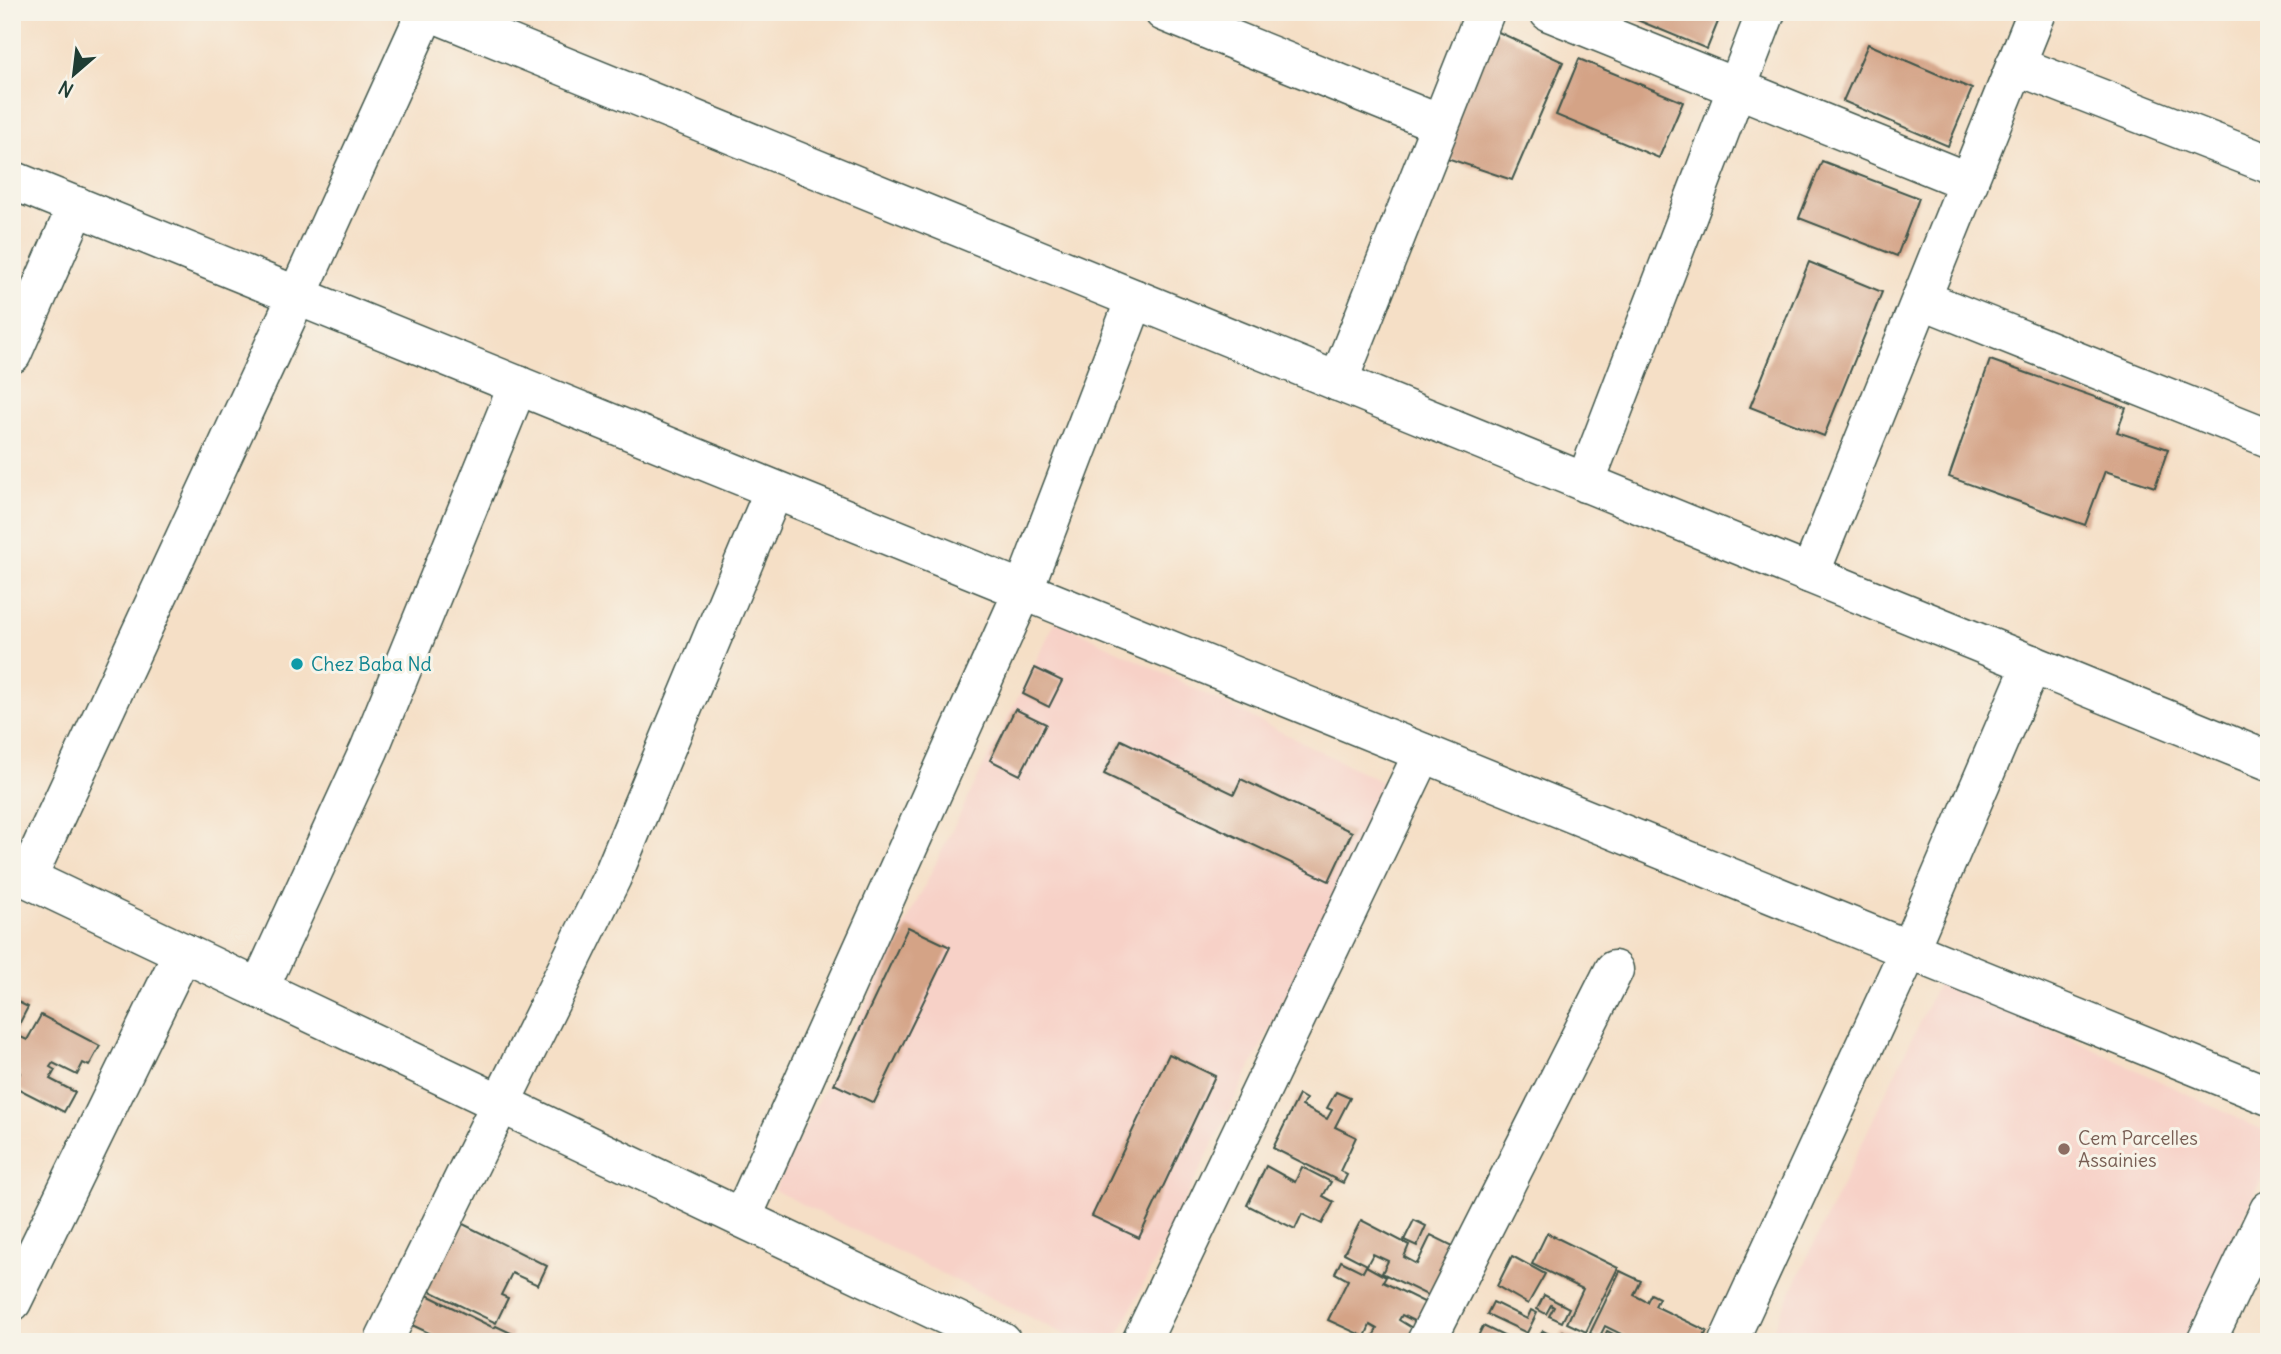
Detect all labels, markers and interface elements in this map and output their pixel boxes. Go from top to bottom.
north arrow [38,38,108,108]
text: N [55,75,77,103]
place label: Chez Baba Nd [311,652,432,676]
marker: Chez Baba Nd [289,656,305,672]
place label: Cem Parcelles Assainies [2078,1126,2198,1172]
marker: Cem Parcelles Assainies [2056,1141,2072,1157]

